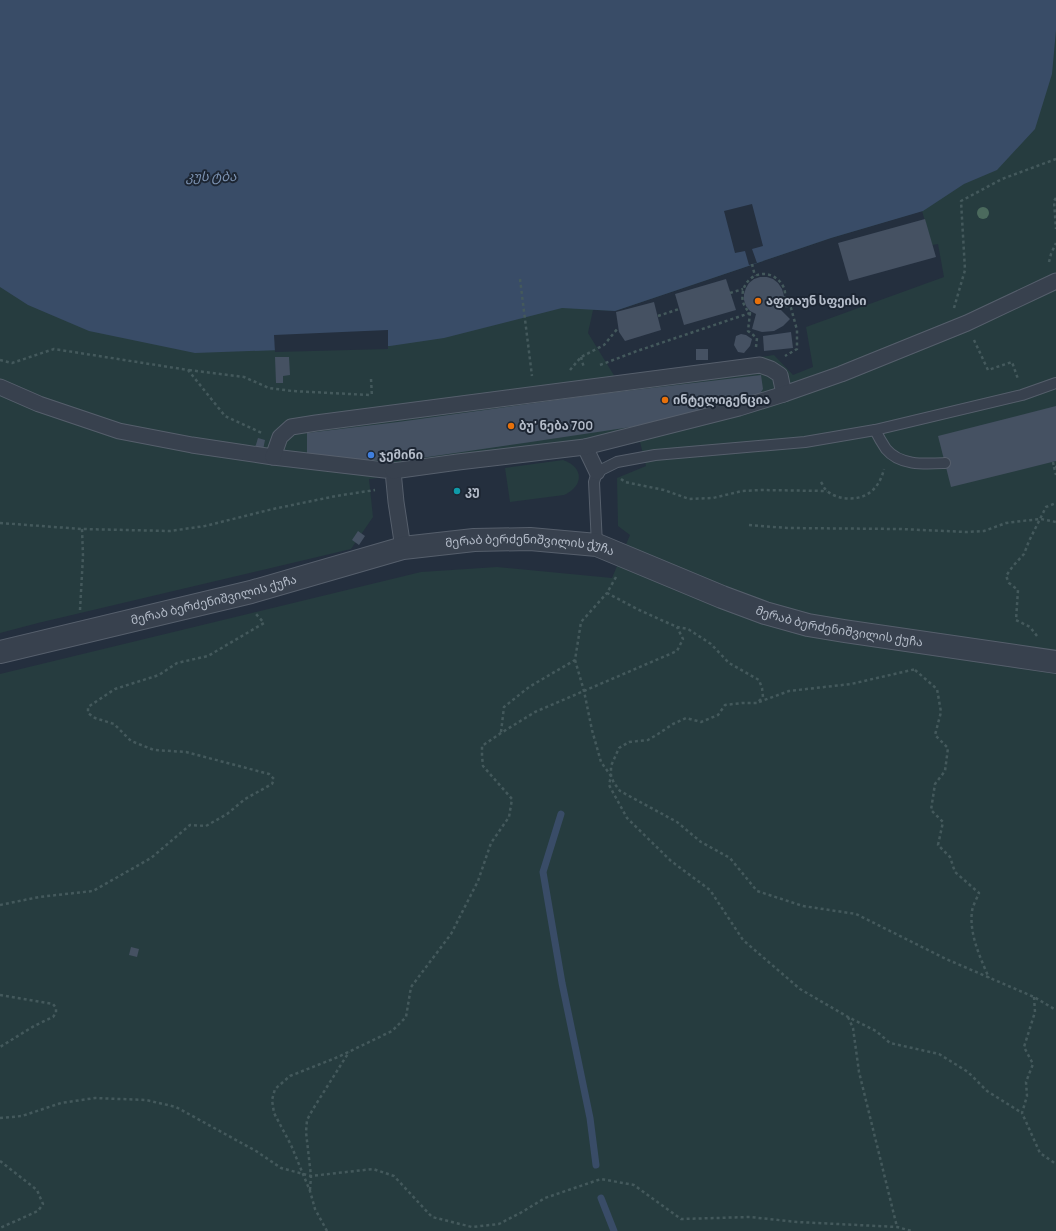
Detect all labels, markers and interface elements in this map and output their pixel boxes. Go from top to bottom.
water label: კუს ტბა [186,167,237,185]
place label: აფთაუნ სფეისი [766,292,867,309]
marker: აფთაუნ სფეისი [753,296,763,306]
place label: ინტელიგენცია [673,391,770,408]
marker: ინტელიგენცია [660,395,670,405]
place label: ბუ' ნება 700 [519,417,593,434]
marker: ბუ' ნება 700 [506,421,516,431]
place label: ჯემინი [379,446,423,463]
marker: ჯემინი [366,450,376,460]
place label: კუ [465,482,480,499]
marker: კუ [452,486,462,496]
street label: მერაბ ბერძენიშვილის ქუჩა [444,530,617,559]
street label: მერაბ ბერძენიშვილის ქუჩა [129,570,299,628]
street label: მერაბ ბერძენიშვილის ქუჩა [753,601,924,650]

